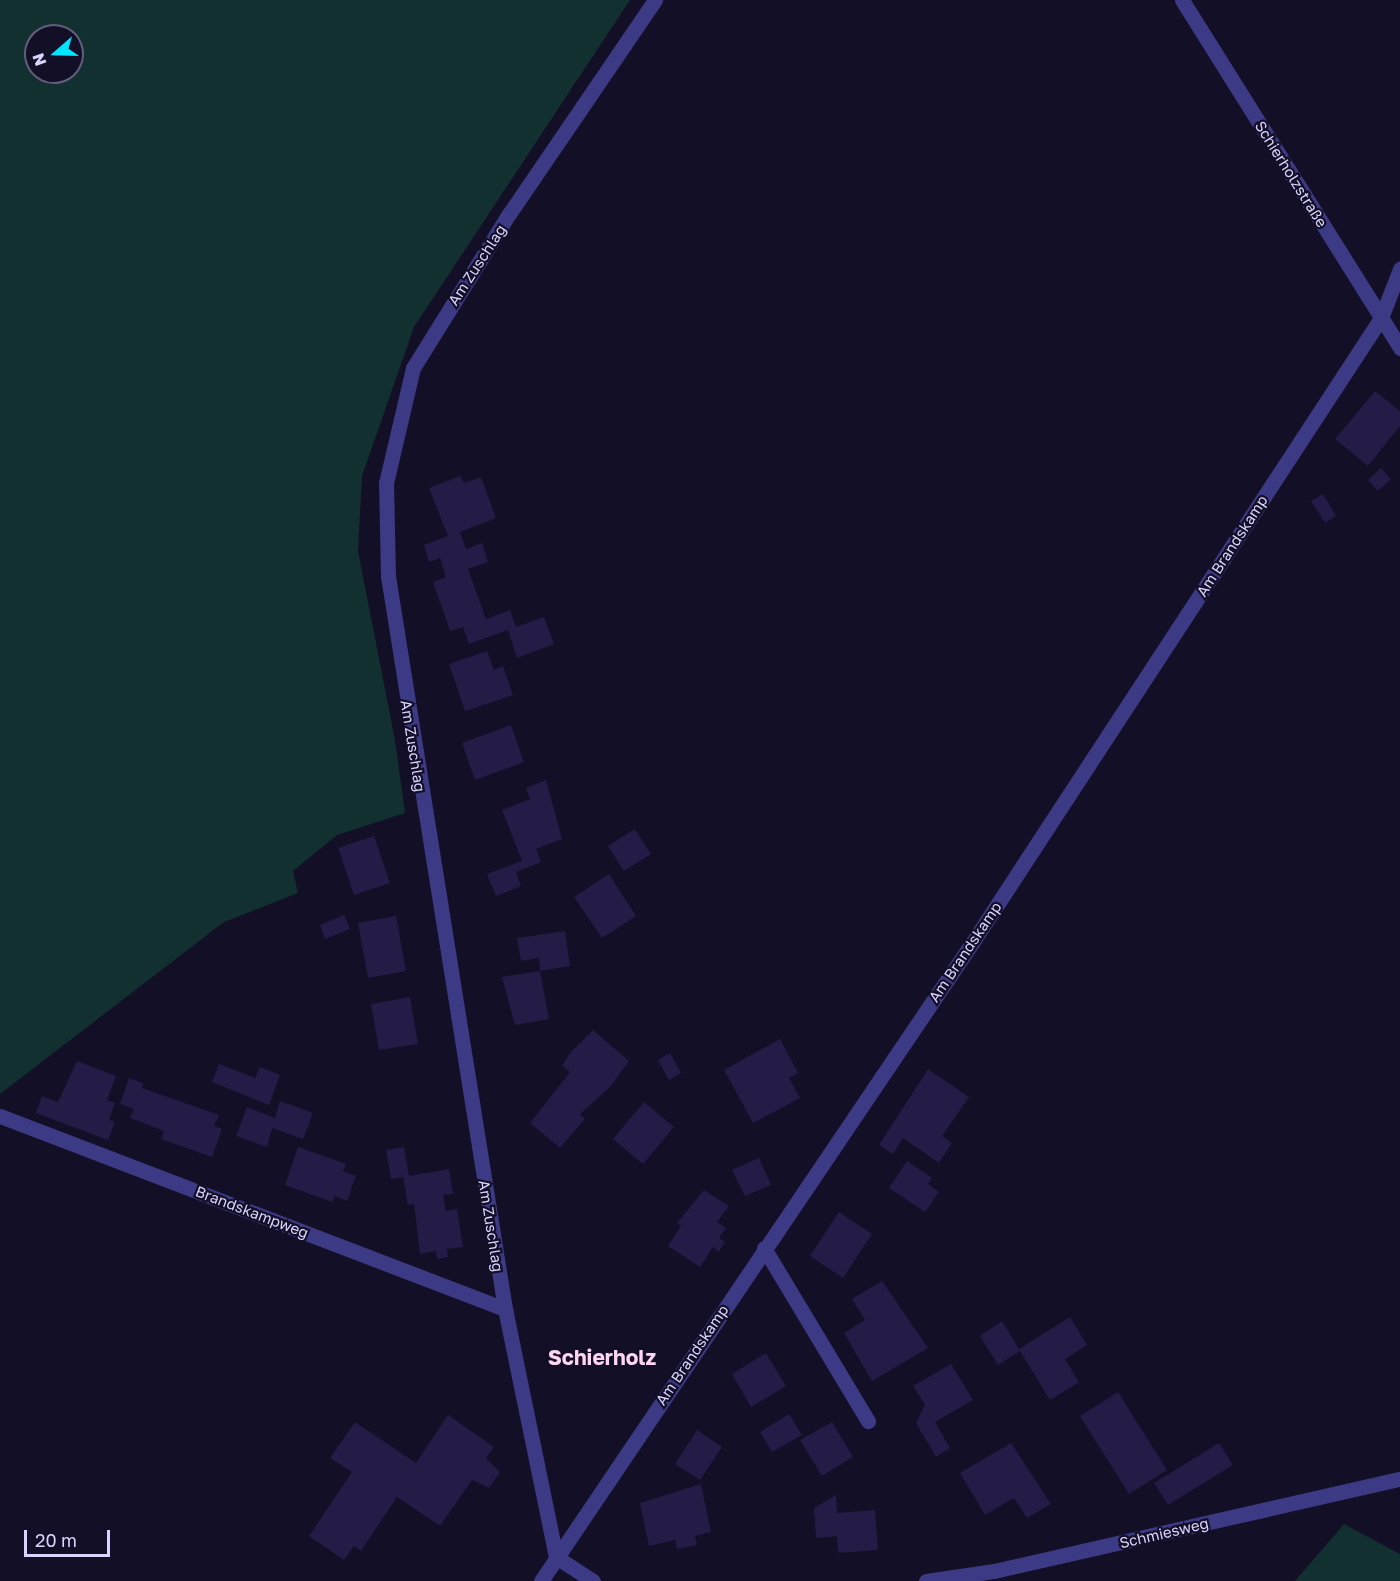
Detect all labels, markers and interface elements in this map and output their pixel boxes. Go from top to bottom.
north arrow [24,24,84,84]
text: N [27,50,50,69]
street label: Schierholzstraße [1251,118,1331,230]
street label: Am Zuschlag [444,221,510,309]
street label: Am Brandskamp [1193,492,1271,600]
street label: Am Zuschlag [397,699,429,793]
street label: Am Brandskamp [925,898,1005,1006]
street label: Am Zuschlag [475,1179,507,1273]
street label: Brandskampweg [193,1182,311,1242]
street label: Am Brandskamp [652,1301,732,1409]
district label: Schierholz [548,1344,656,1370]
street label: Schmiesweg [1118,1514,1210,1552]
scale bar [27,1518,112,1556]
text: 20 m [35,1529,77,1551]

